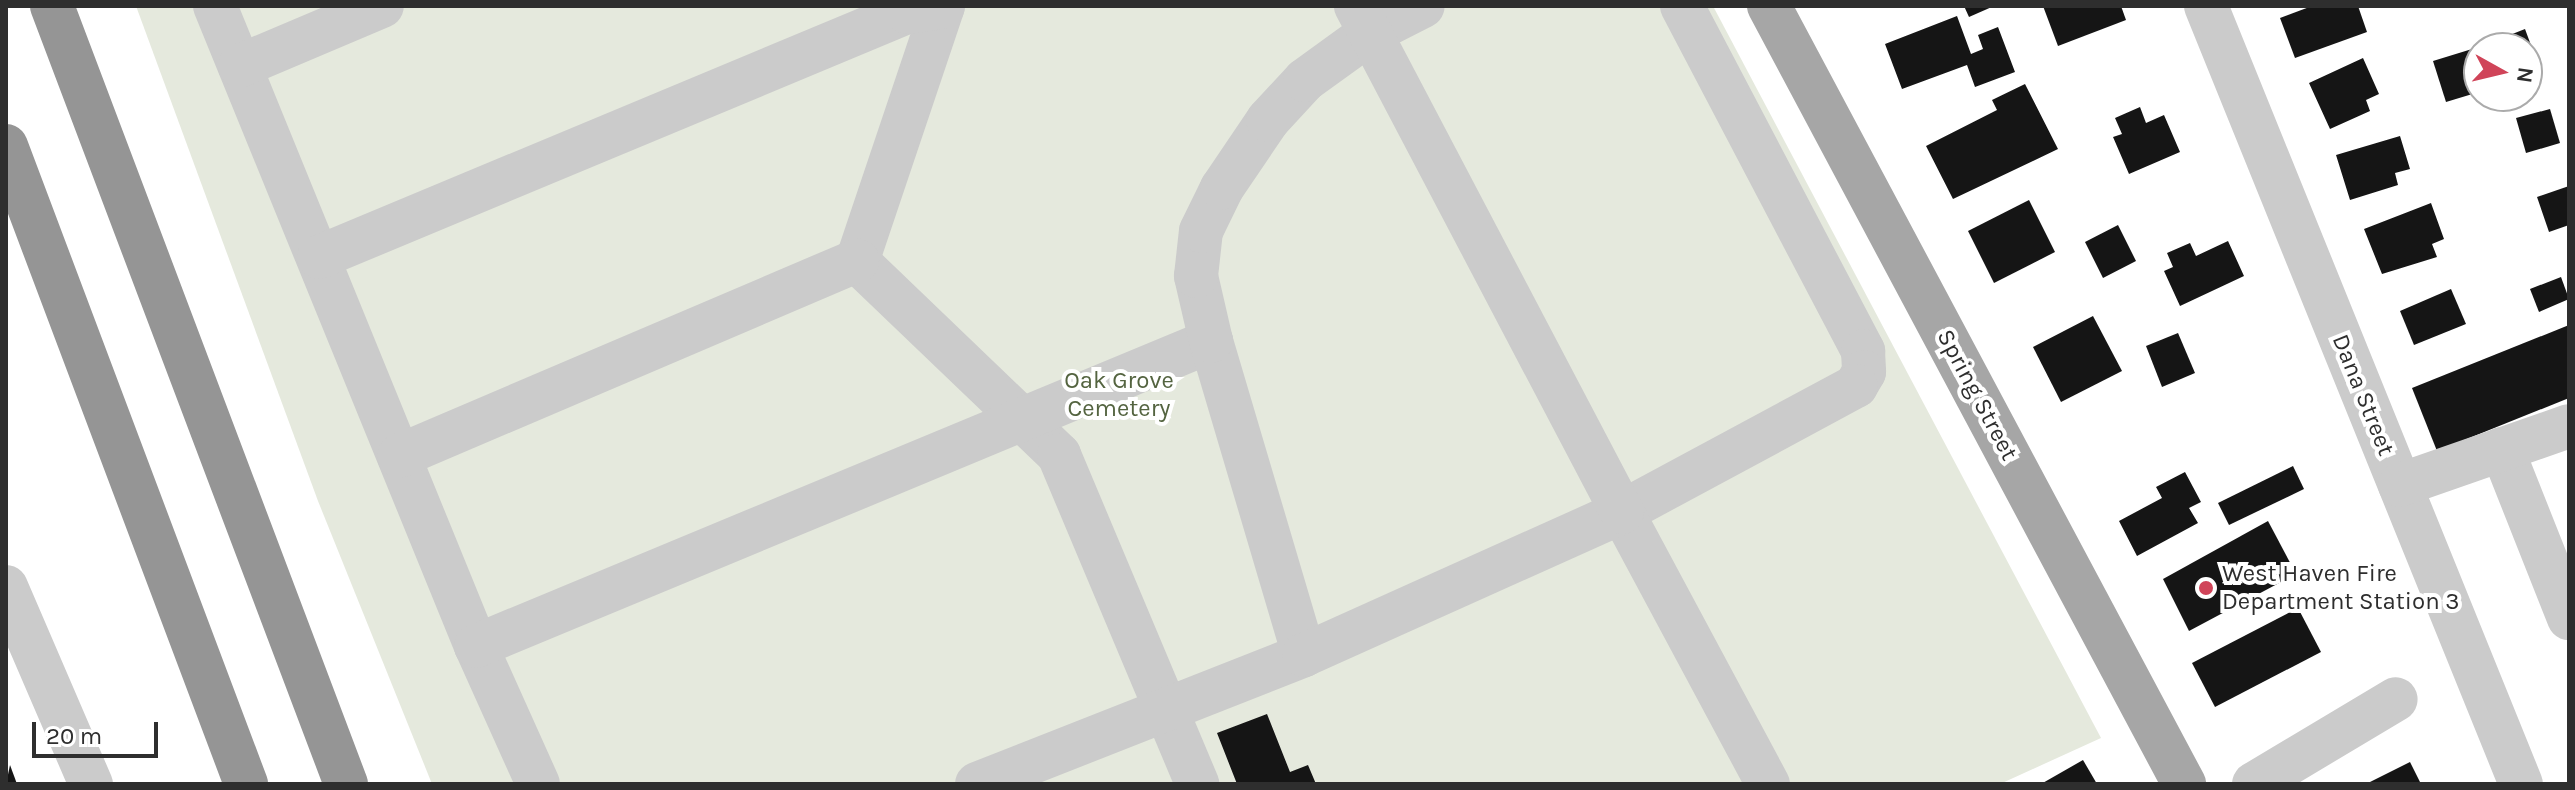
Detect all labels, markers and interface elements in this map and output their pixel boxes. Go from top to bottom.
north arrow [2463,32,2543,112]
text: N [2511,65,2539,85]
street label: Spring Street [1930,325,2024,465]
street label: Dana Street [2326,330,2400,460]
park label: Oak Grove Cemetery [1064,367,1174,423]
place label: West Haven Fire Department Station 3 [2222,560,2459,616]
marker: West Haven Fire Department Station 3 [2197,579,2215,597]
scale bar [36,706,162,756]
text: 20 m [46,722,102,750]

